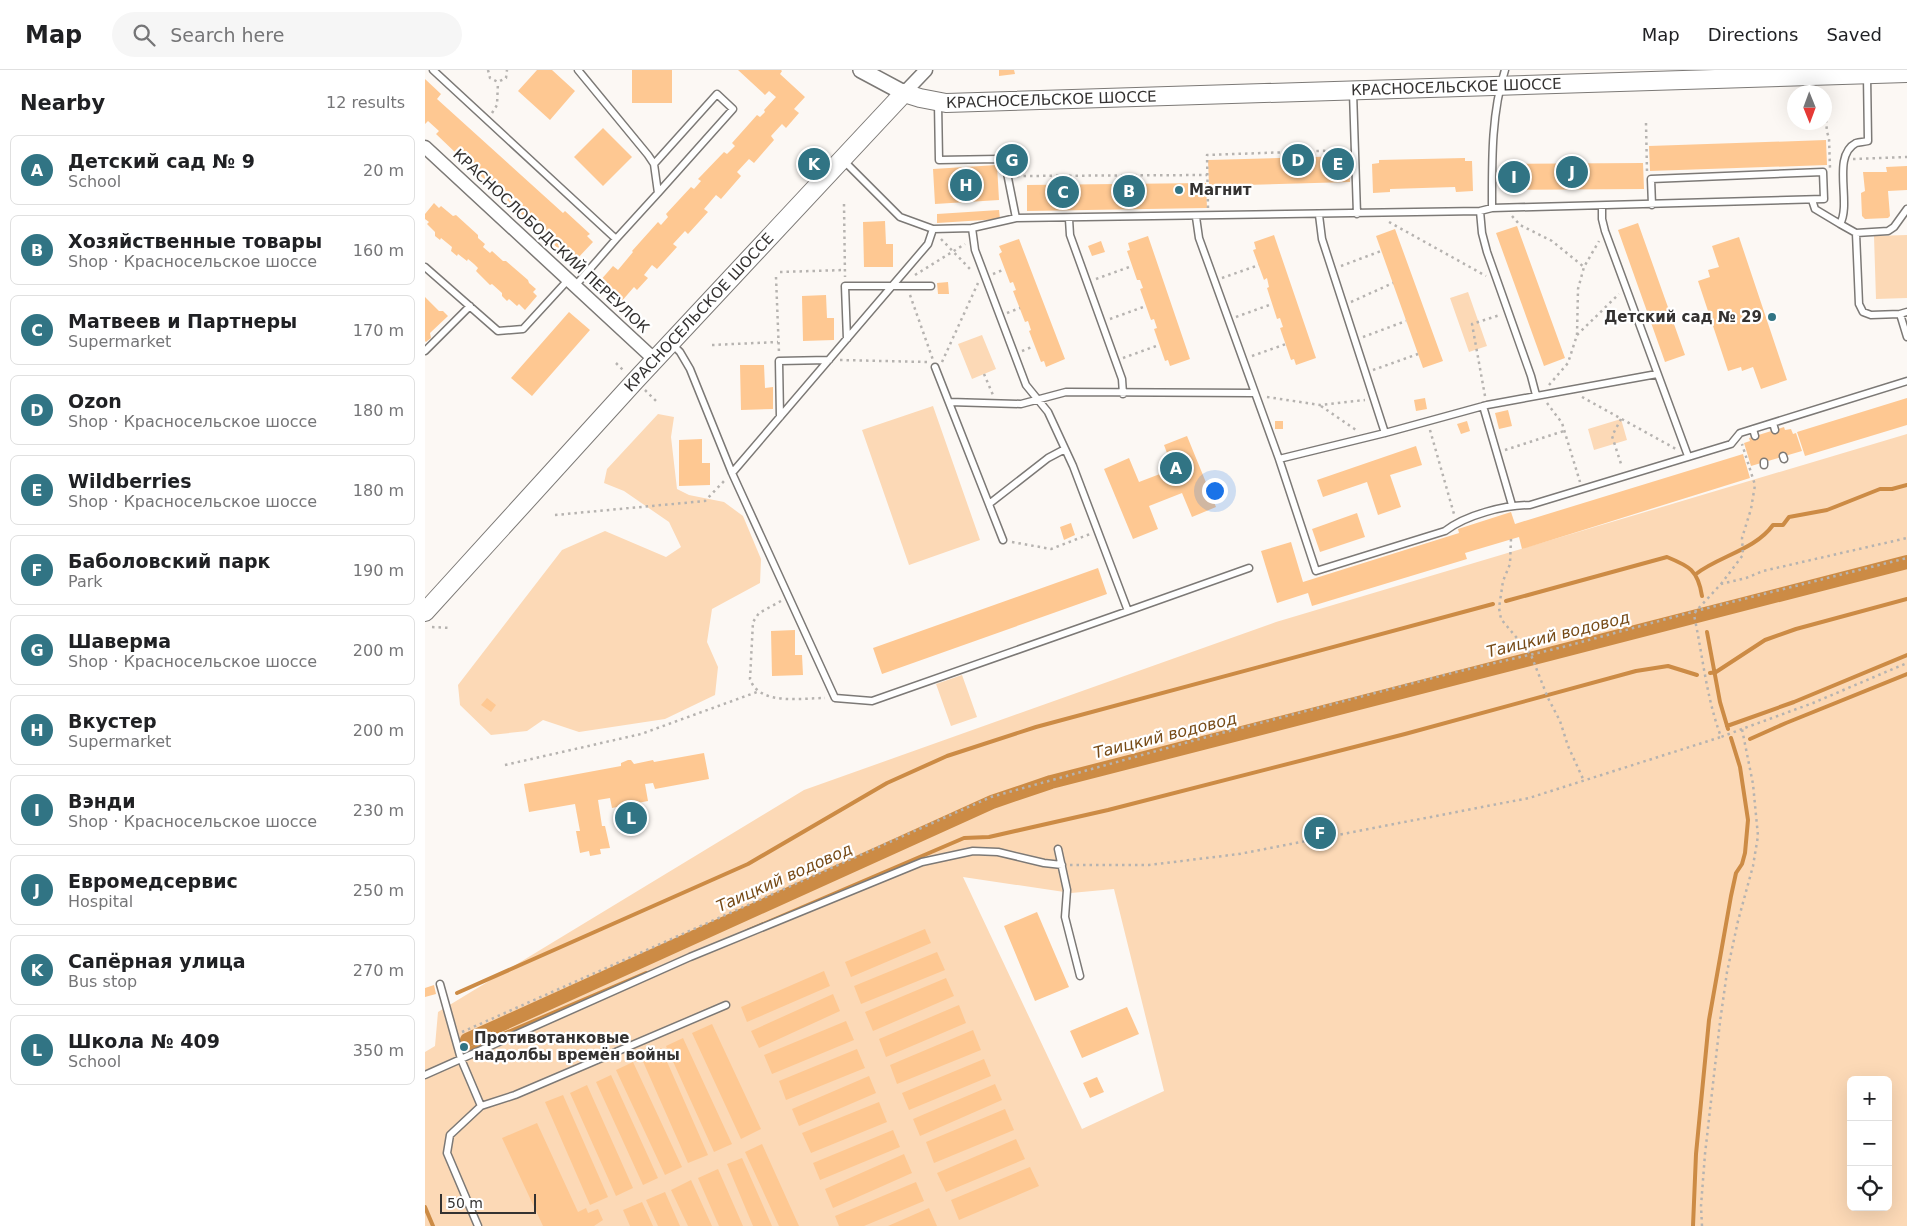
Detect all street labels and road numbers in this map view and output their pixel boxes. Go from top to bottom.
street label: КРАСНОСЕЛЬСКОЕ ШОССЕ [1351,75,1562,99]
street label: КРАСНОСЕЛЬСКОЕ ШОССЕ [946,87,1157,112]
street label: КРАСНОСЛОБОДСКИЙ ПЕРЕУЛОК [449,145,654,337]
street label: КРАСНОСЕЛЬСКОЕ ШОССЕ [621,229,777,396]

